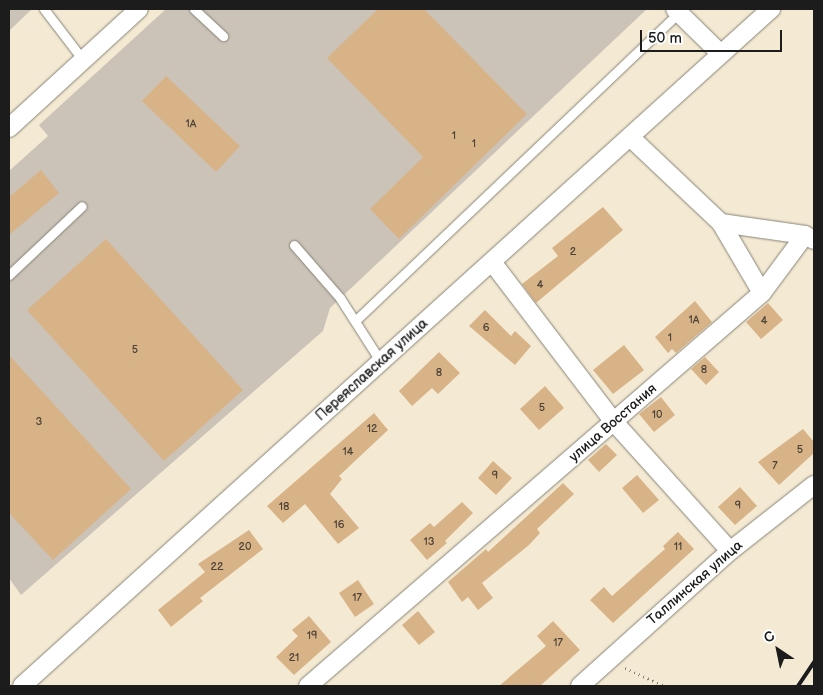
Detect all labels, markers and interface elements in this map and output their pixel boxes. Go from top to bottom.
scale bar [643,20,786,52]
text: 50 m [648,29,682,48]
house number: 1А [186,117,196,131]
house number: 1 [452,129,456,143]
house number: 1 [472,137,476,151]
house number: 2 [570,245,576,259]
house number: 4 [537,278,543,292]
house number: 1А [689,313,699,327]
house number: 4 [761,314,767,328]
street label: Переяславская улица [313,315,431,425]
house number: 6 [483,321,489,335]
house number: 1 [668,331,672,345]
house number: 5 [132,343,138,357]
house number: 8 [701,363,707,377]
house number: 8 [436,366,442,380]
street label: улица Восстания [566,380,660,466]
house number: 5 [539,401,545,415]
house number: 10 [652,408,662,422]
house number: 3 [36,415,42,429]
house number: 12 [367,422,377,436]
house number: 5 [797,443,803,457]
house number: 14 [343,445,353,459]
house number: 7 [772,459,778,473]
house number: 9 [492,469,498,483]
house number: 9 [735,499,741,513]
house number: 18 [279,500,289,514]
house number: 16 [334,518,344,532]
house number: 13 [423,535,435,549]
street label: Таллинская улица [644,537,746,629]
house number: 20 [239,540,251,554]
house number: 11 [674,540,682,554]
house number: 22 [211,560,223,574]
house number: 17 [352,591,362,605]
north arrow [753,625,803,675]
text: С [761,627,778,647]
house number: 19 [307,629,317,643]
house number: 17 [553,636,563,650]
house number: 21 [289,651,299,665]

